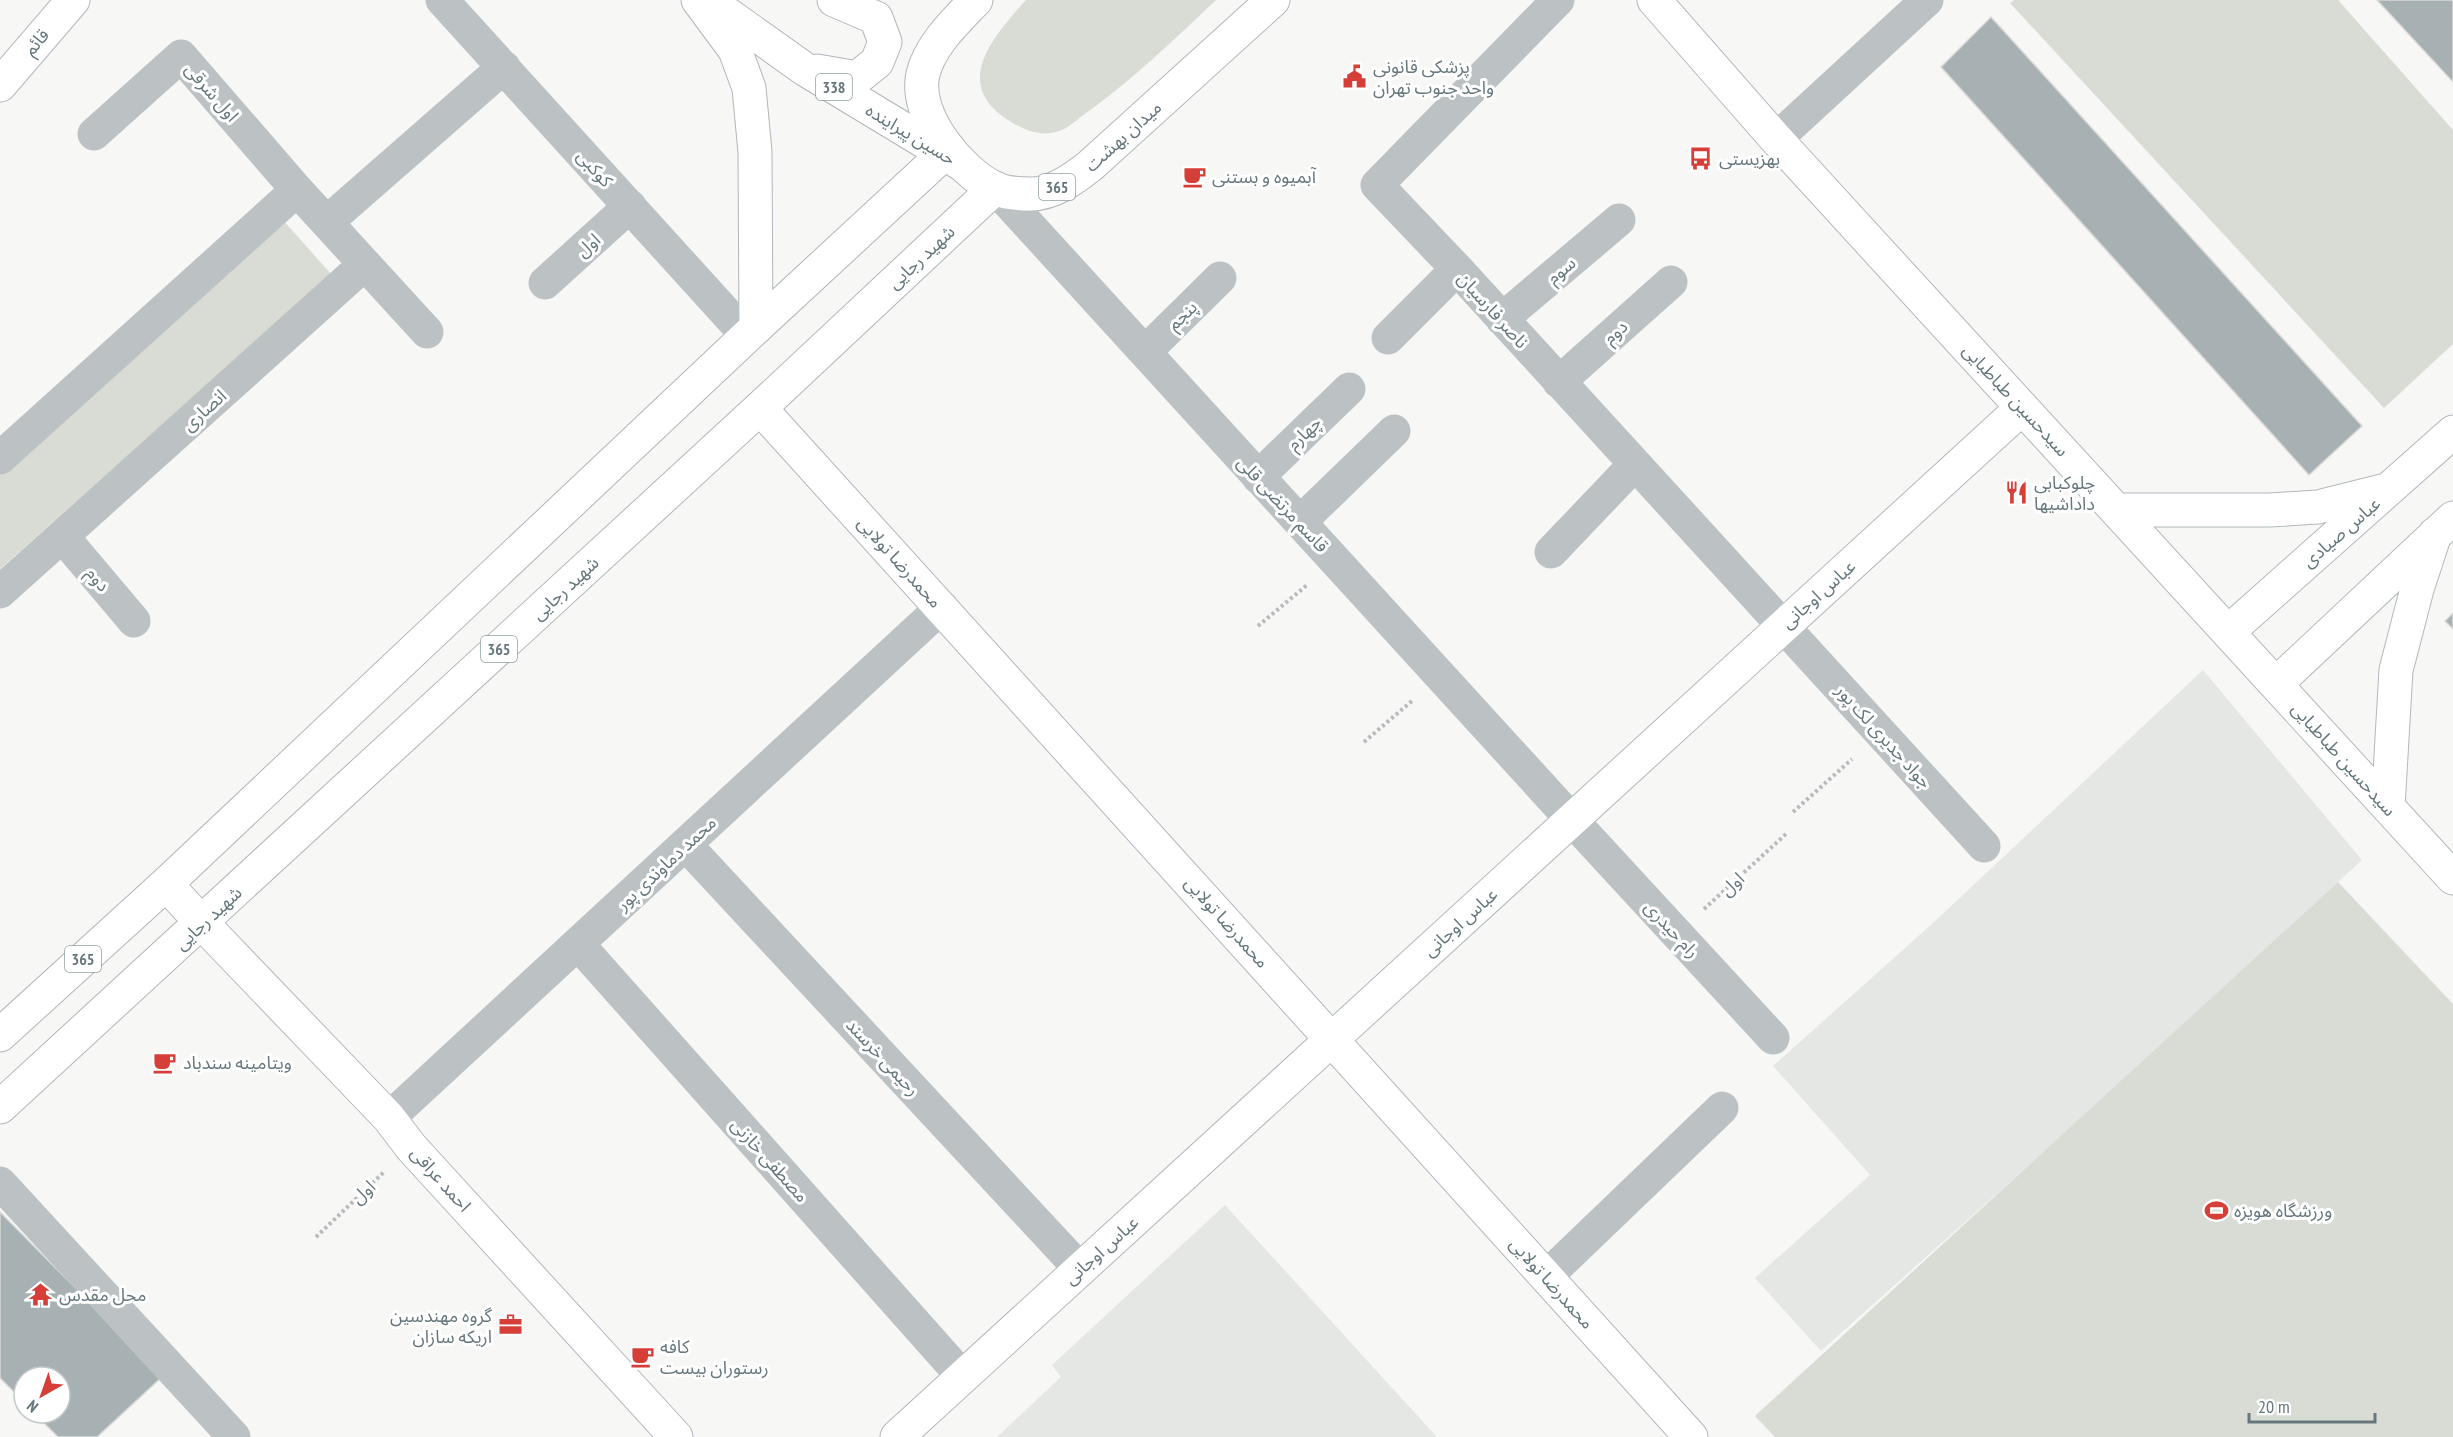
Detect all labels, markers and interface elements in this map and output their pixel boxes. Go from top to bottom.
street label: قائم [18,24,55,61]
place label: پزشکی قانونی واحد جنوب تهران [1373,55,1494,99]
street label: اول شرقی [180,58,244,126]
public building icon: پزشکی قانونی واحد جنوب تهران [1342,63,1368,89]
road number: 338 [816,74,852,100]
street label: میدان بهشت [1080,96,1166,176]
street label: حسین پیراینده [862,98,960,170]
street label: کوکبی [572,144,618,192]
bus stop icon: بهزیستی [1688,145,1714,171]
place label: بهزیستی [1719,147,1780,170]
cafe icon: آبمیوه و بستنی [1181,163,1207,189]
place label: آبمیوه و بستنی [1212,165,1317,188]
road number: 365 [1039,174,1075,200]
street label: شهید رجایی [883,220,959,294]
street label: اول [571,228,605,262]
street label: سوم [1542,251,1582,291]
street label: ناصر فارسیان [1453,267,1533,353]
street label: پنجم [1162,295,1203,336]
street label: دوم [1598,315,1634,351]
street label: سیدحسین طباطبایی [1958,339,2074,461]
street label: انصاری [177,384,231,436]
street label: چهارم [1282,411,1328,457]
street label: قاسم مرتضی قلی [1231,451,1334,558]
place label: چلوکبابی داداشیها [2034,471,2095,515]
restaurant icon: چلوکبابی داداشیها [2003,479,2029,505]
street label: عباس صیادی [2297,492,2385,572]
street label: محمدرضا تولایی [853,511,947,613]
street label: شهید رجایی [527,551,603,625]
street label: عباس اوجانی [1776,555,1860,633]
street label: دوم [79,562,115,598]
road number: 365 [481,636,517,662]
street label: جواد جدیری لک پور [1830,678,1937,793]
street label: سیدحسین طباطبایی [2287,697,2401,821]
street label: محمد دماوندی پور [610,811,721,916]
street label: اول [1715,867,1749,901]
street label: محمدرضا تولایی [1180,871,1274,973]
street label: شهید رجایی [170,881,246,955]
street label: عباس اوجانی [1418,883,1502,961]
street label: رام حیدری [1637,896,1704,965]
road number: 365 [65,946,101,972]
street label: رحیمی خرسند [841,1013,925,1101]
cafe icon: ویتامینه سندباد [152,1049,178,1075]
place label: ویتامینه سندباد [183,1051,292,1074]
street label: مصطفی خازنی [726,1113,814,1207]
street label: احمد عراقی [406,1142,476,1216]
street label: اول [346,1175,380,1209]
sports icon: ورزشگاه هویزه [2203,1197,2229,1223]
place label: ورزشگاه هویزه [2234,1199,2332,1222]
street label: عباس اوجانی [1059,1211,1143,1289]
street label: محمدرضا تولایی [1505,1232,1599,1334]
temple icon: محل مقدس [28,1281,54,1307]
place label: محل مقدس [59,1283,147,1306]
place label: گروه مهندسین اریکه سازان [390,1304,493,1348]
office icon: گروه مهندسین اریکه سازان [497,1312,523,1338]
place label: کافه رستوران بیست [660,1335,769,1379]
cafe icon: کافه رستوران بیست [629,1343,655,1369]
north arrow [12,1365,72,1425]
scale bar [2249,1386,2375,1424]
text: 20 m [2258,1395,2290,1418]
text: N [23,1396,42,1417]

